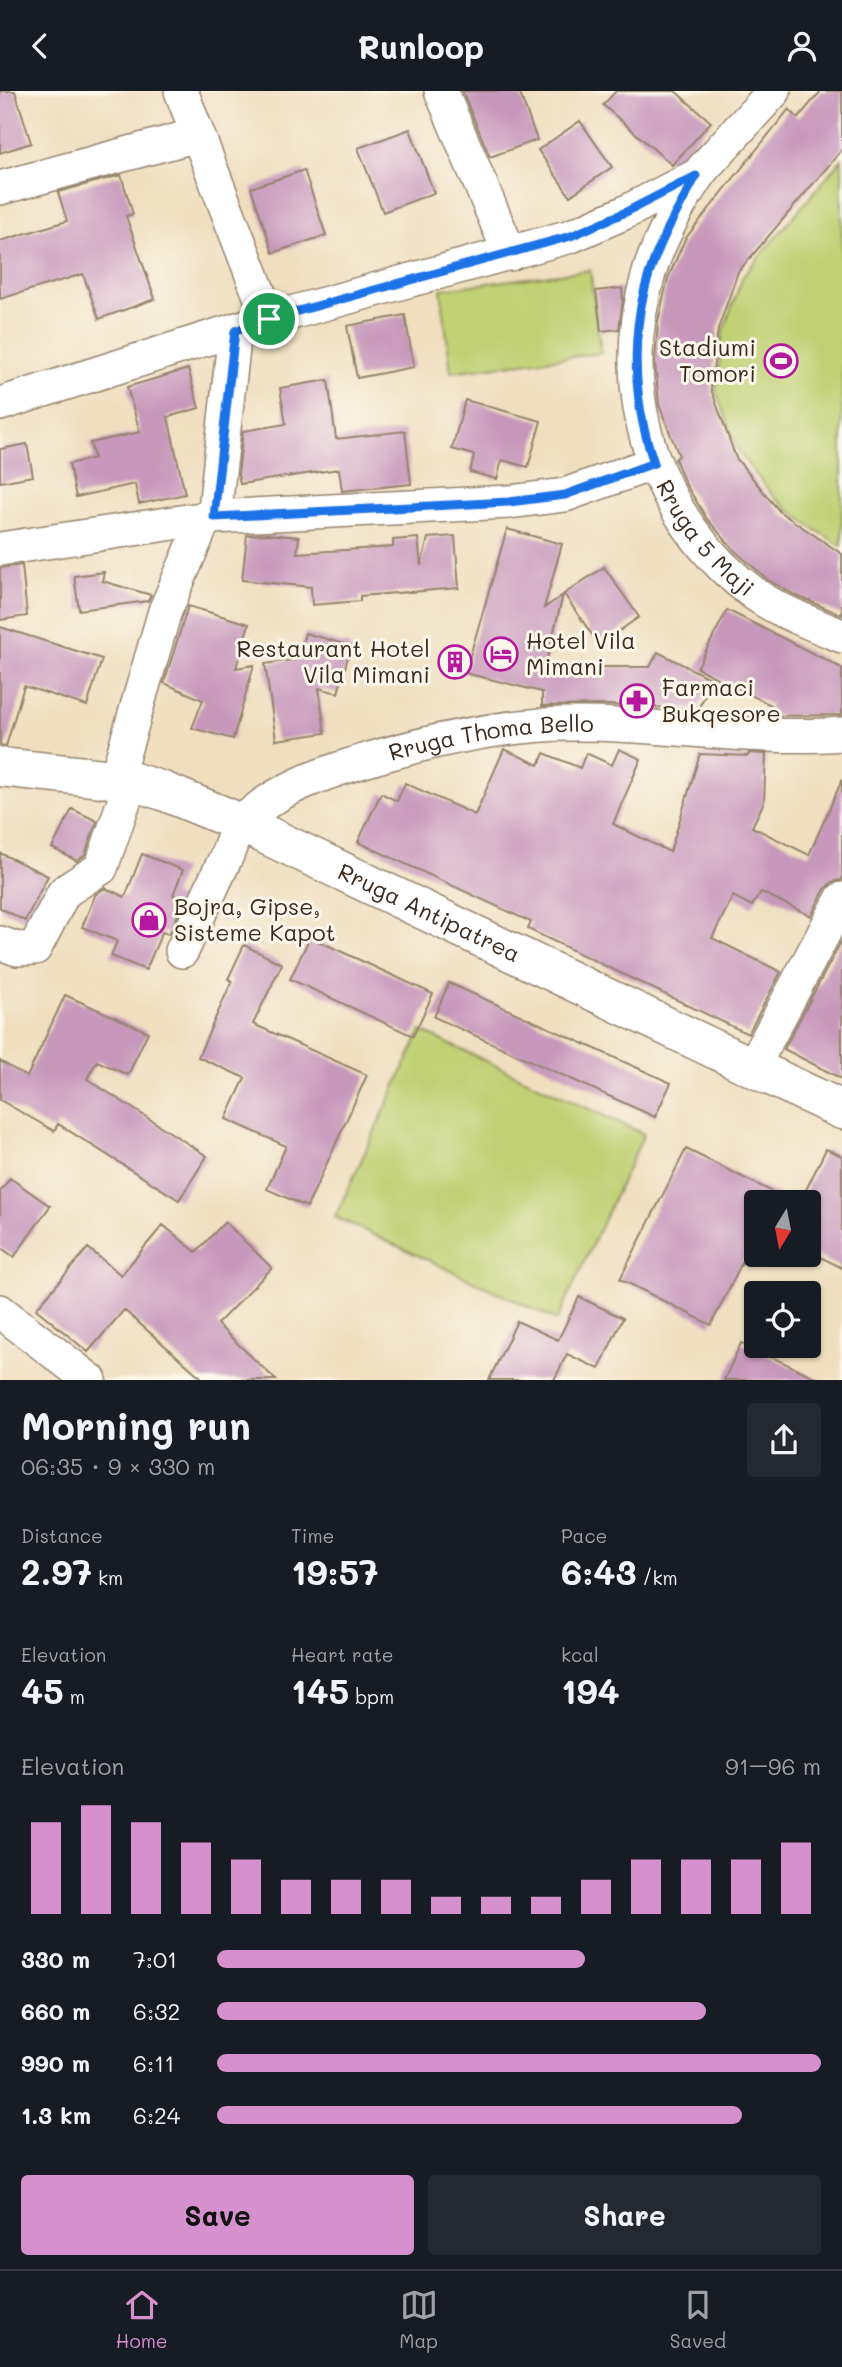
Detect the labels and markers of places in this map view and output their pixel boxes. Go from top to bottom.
pin [239,289,299,349]
place label: Stadiumi Tomori [659,332,756,388]
sports icon: Stadiumi Tomori [762,342,800,380]
place label: Hotel Vila Mimani [526,625,635,681]
place label: Restaurant Hotel Vila Mimani [237,633,430,689]
hotel icon: Hotel Vila Mimani [482,635,520,673]
building icon: Restaurant Hotel Vila Mimani [436,643,474,681]
place label: Farmaci Bukqesore [662,672,781,728]
pharmacy icon: Farmaci Bukqesore [618,682,656,720]
place label: Bojra, Gipse, Sisteme Kapot [174,891,336,947]
shop icon: Bojra, Gipse, Sisteme Kapot [130,901,168,939]

